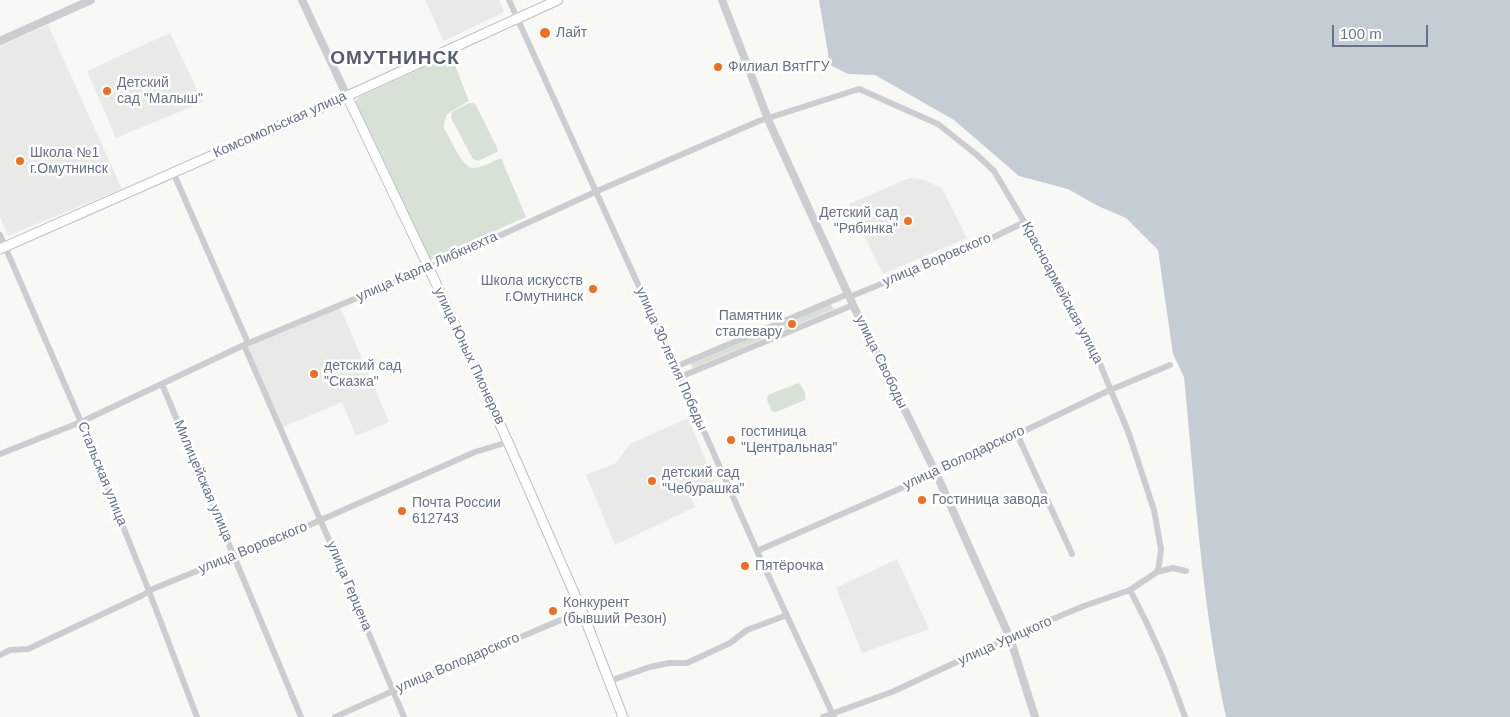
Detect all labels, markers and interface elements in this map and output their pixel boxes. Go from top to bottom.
scale bar [1335,15,1431,47]
place label: Лайт [556,25,587,41]
text: 100 m [1340,25,1382,42]
marker: Лайт [538,26,552,40]
district label: ОМУТНИНСК [329,48,461,70]
place label: Филиал ВятГГУ [728,59,830,75]
marker: Филиал ВятГГУ [712,61,724,73]
place label: Детский сад "Малыш" [117,75,203,108]
marker: Детский сад "Малыш" [101,85,113,97]
street label: Комсомольская улица [211,88,349,162]
place label: Школа №1 г.Омутнинск [30,145,108,178]
marker: Школа №1 г.Омутнинск [14,155,26,167]
place label: Детский сад "Рябинка" [819,205,898,238]
marker: Детский сад "Рябинка" [902,215,914,227]
street label: Красноармейская улица [1017,219,1107,367]
street label: улица Карла Либкнехта [354,228,500,306]
street label: улица Воровского [880,230,994,290]
place label: Школа искусств г.Омутнинск [481,273,583,306]
marker: Школа искусств г.Омутнинск [587,283,599,295]
street label: улица Юных Пионеров [430,285,508,427]
street label: улица 30-летия Победы [632,285,710,433]
place label: Памятник сталевару [715,308,782,341]
street label: улица Свободы [851,313,911,411]
marker: Памятник сталевару [786,318,798,330]
place label: детский сад "Сказка" [324,358,401,391]
marker: детский сад "Сказка" [308,368,320,380]
street label: Милицейская улица [170,418,236,544]
street label: Стальская улица [73,419,131,529]
street label: улица Володарского [900,422,1028,494]
place label: гостиница "Центральная" [741,424,837,457]
marker: гостиница "Центральная" [725,434,737,446]
place label: детский сад "Чебурашка" [662,465,744,498]
marker: детский сад "Чебурашка" [646,475,658,487]
place label: Гостиница завода [932,492,1048,508]
marker: Гостиница завода [916,494,928,506]
place label: Почта России 612743 [412,495,501,528]
marker: Почта России 612743 [396,505,408,517]
street label: улица Воровского [196,518,310,578]
street label: улица Герцена [323,539,375,633]
place label: Пятёрочка [755,558,824,574]
marker: Пятёрочка [739,560,751,572]
place label: Конкурент (бывший Резон) [563,595,667,628]
marker: Конкурент (бывший Резон) [547,605,559,617]
street label: улица Урицкого [955,613,1055,669]
street label: улица Володарского [394,629,522,697]

